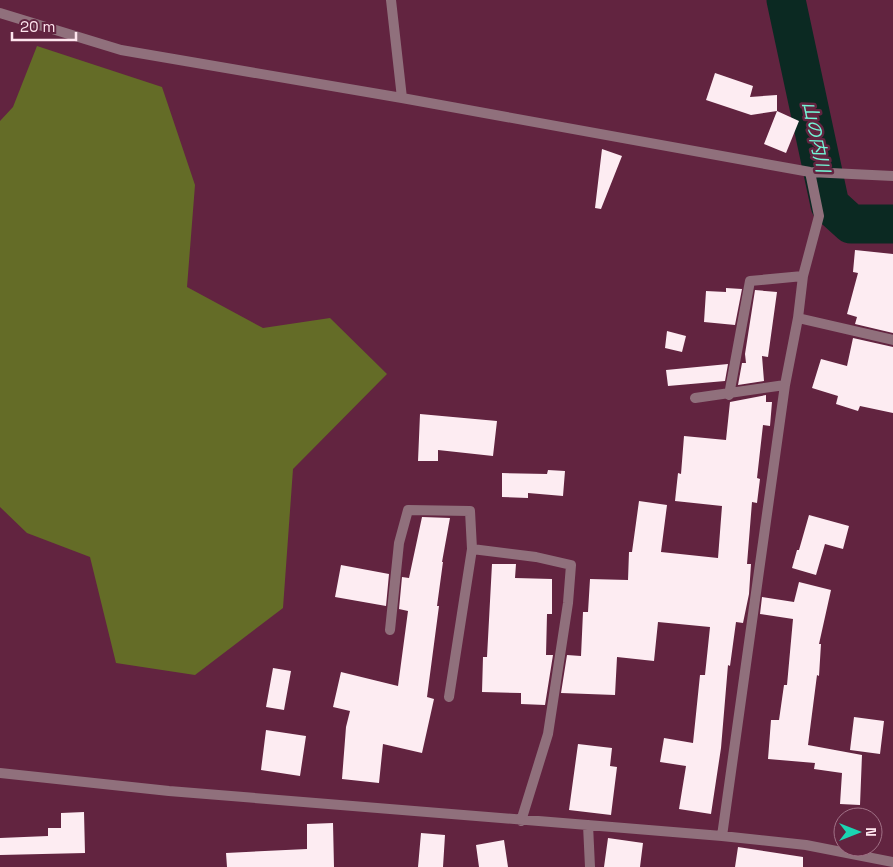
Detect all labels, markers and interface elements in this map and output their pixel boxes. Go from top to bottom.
scale bar [12,10,76,42]
text: 20 m [20,17,55,36]
water label: 山の内川 [798,99,836,176]
north arrow [833,807,883,857]
text: N [862,827,880,837]

